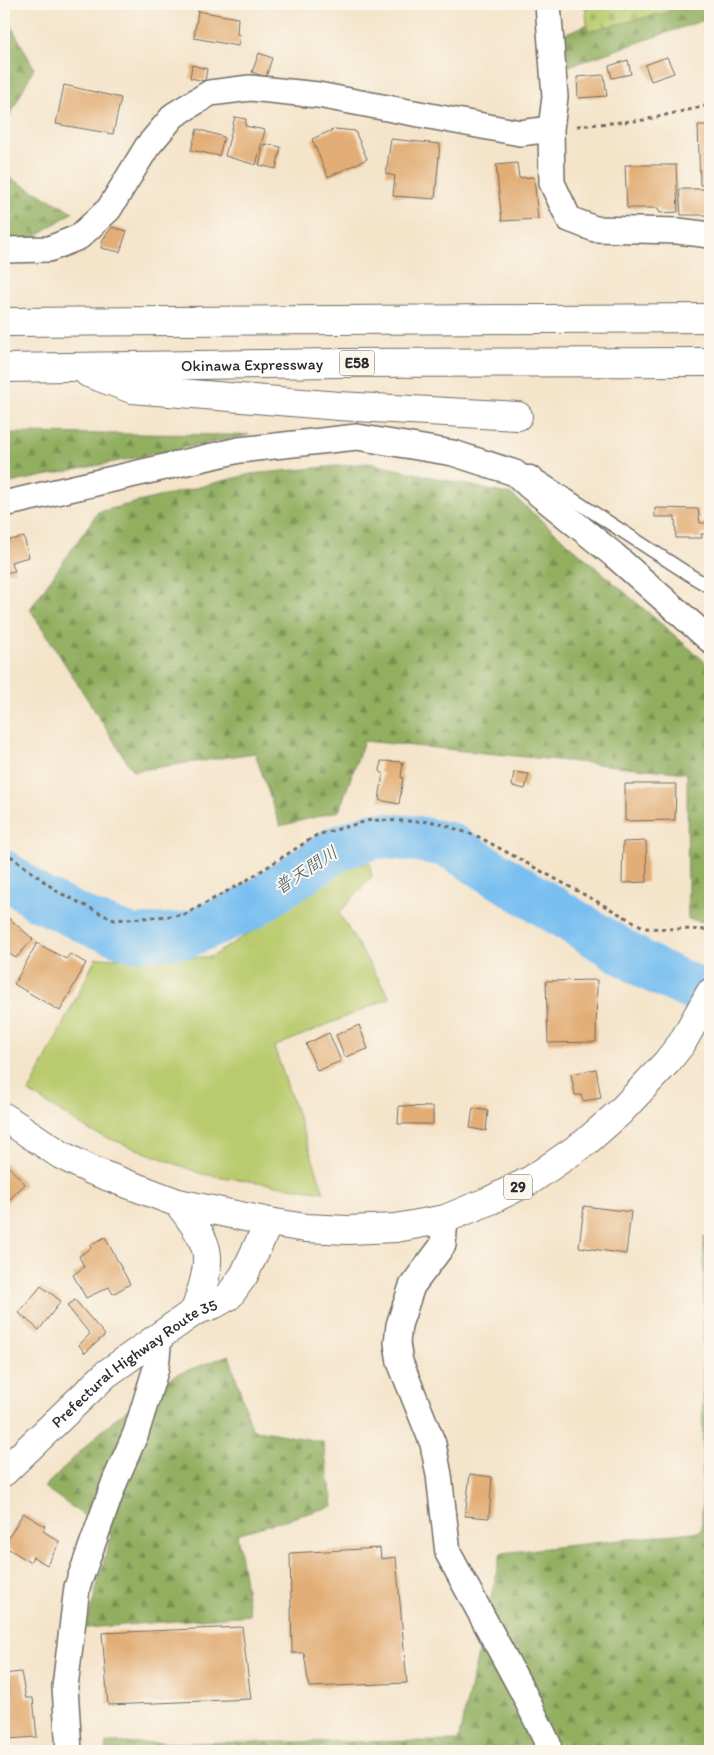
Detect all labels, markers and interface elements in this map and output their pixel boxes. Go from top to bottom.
road number: E58 [340,350,374,376]
street label: Okinawa Expressway [181,354,324,375]
water label: 普天間川 [270,841,342,899]
road number: 29 [504,1174,532,1200]
street label: Prefectural Highway Route 35 [47,1294,220,1431]

